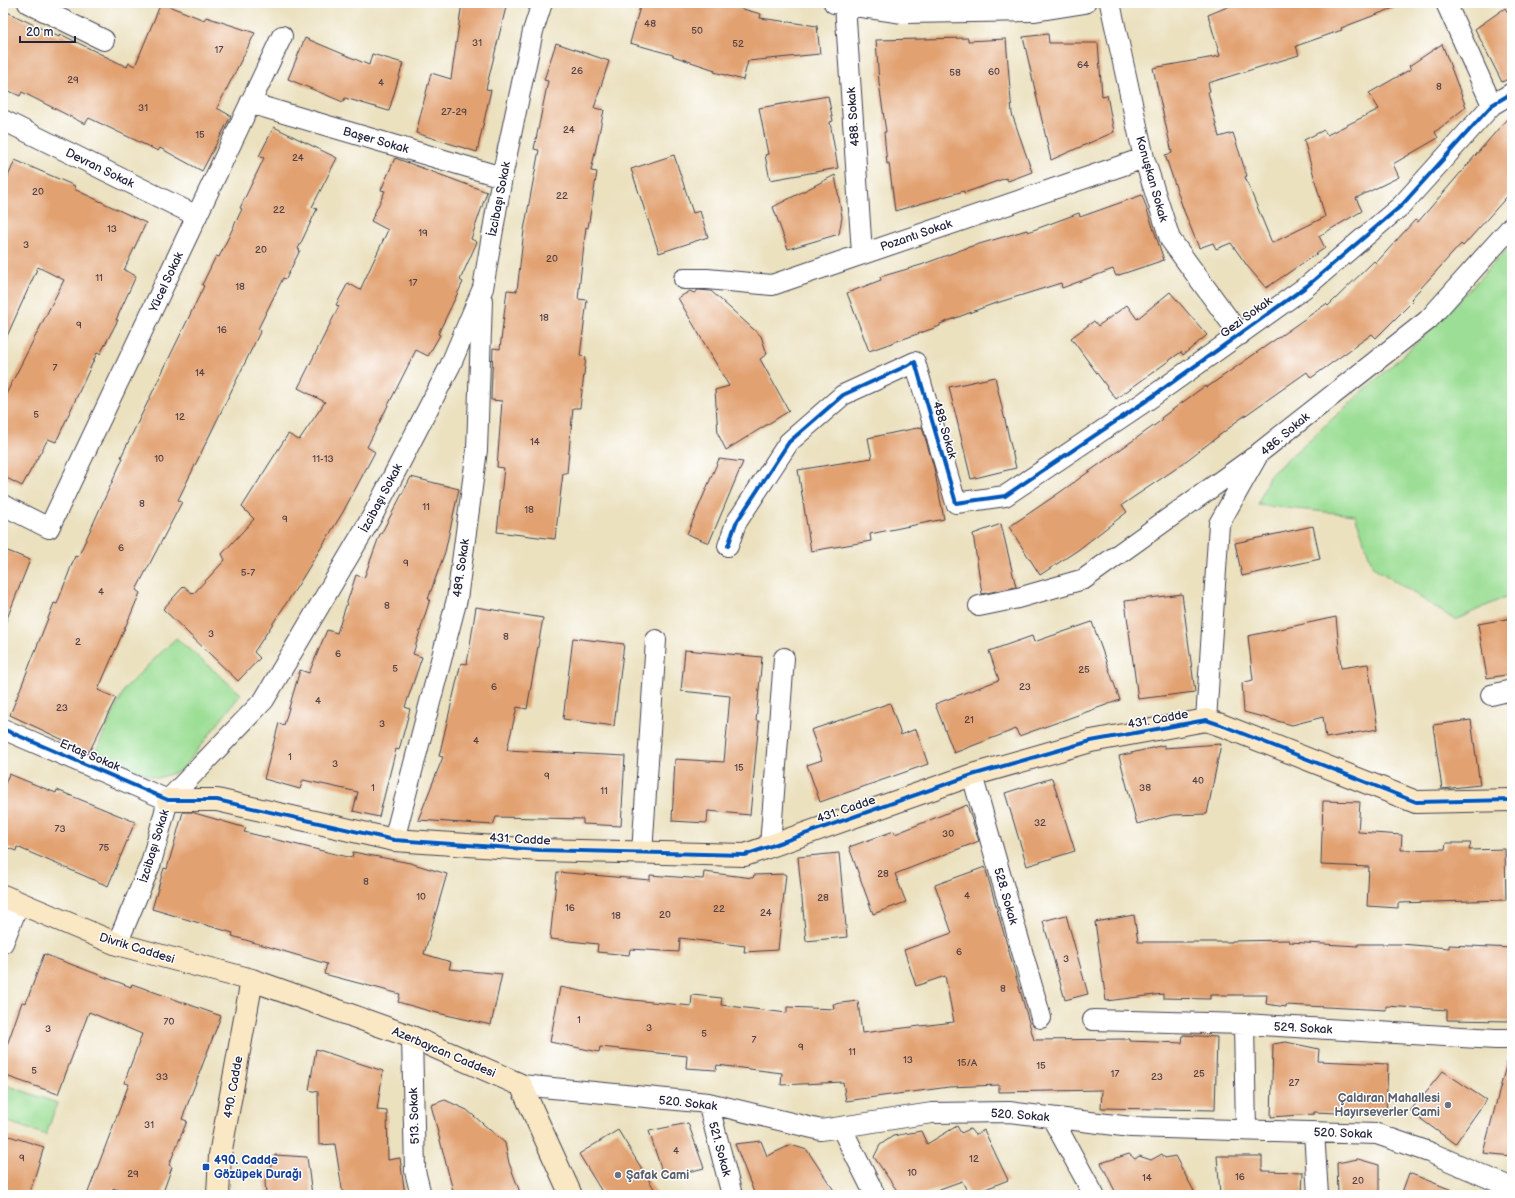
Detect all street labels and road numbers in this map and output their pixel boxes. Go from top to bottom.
street label: 488. Sokak [844,87,863,147]
street label: Başer Sokak [341,124,411,157]
street label: Konuşkan Sokak [1132,135,1171,224]
street label: Devran Sokak [63,145,137,192]
street label: İzcibaşı Sokak [484,160,514,238]
street label: Pozantı Sokak [878,216,954,255]
street label: Yücel Sokak [146,250,187,316]
street label: Gezi Sokak [1218,294,1275,341]
street label: 488. Sokak [929,400,960,461]
street label: 486. Sokak [1258,409,1313,459]
street label: İzcibaşı Sokak [356,461,406,535]
street label: 489. Sokak [450,538,473,598]
street label: 431. Cadde [1127,707,1189,732]
street label: Ertaş Sokak [57,736,122,775]
street label: 431. Cadde [815,792,878,827]
street label: İzcibaşı Sokak [135,807,173,885]
street label: 431. Cadde [489,830,551,849]
street label: 528. Sokak [990,866,1021,927]
street label: Divrik Caddesi [97,930,177,967]
street label: 529. Sokak [1273,1019,1333,1038]
street label: Azerbaycan Caddesi [390,1024,498,1081]
street label: 490. Cadde [221,1055,246,1119]
street label: 513. Sokak [406,1087,423,1145]
street label: 520. Sokak [658,1093,718,1114]
street label: 520. Sokak [990,1106,1050,1125]
street label: 521. Sokak [705,1120,734,1178]
street label: 520. Sokak [1313,1125,1373,1142]

